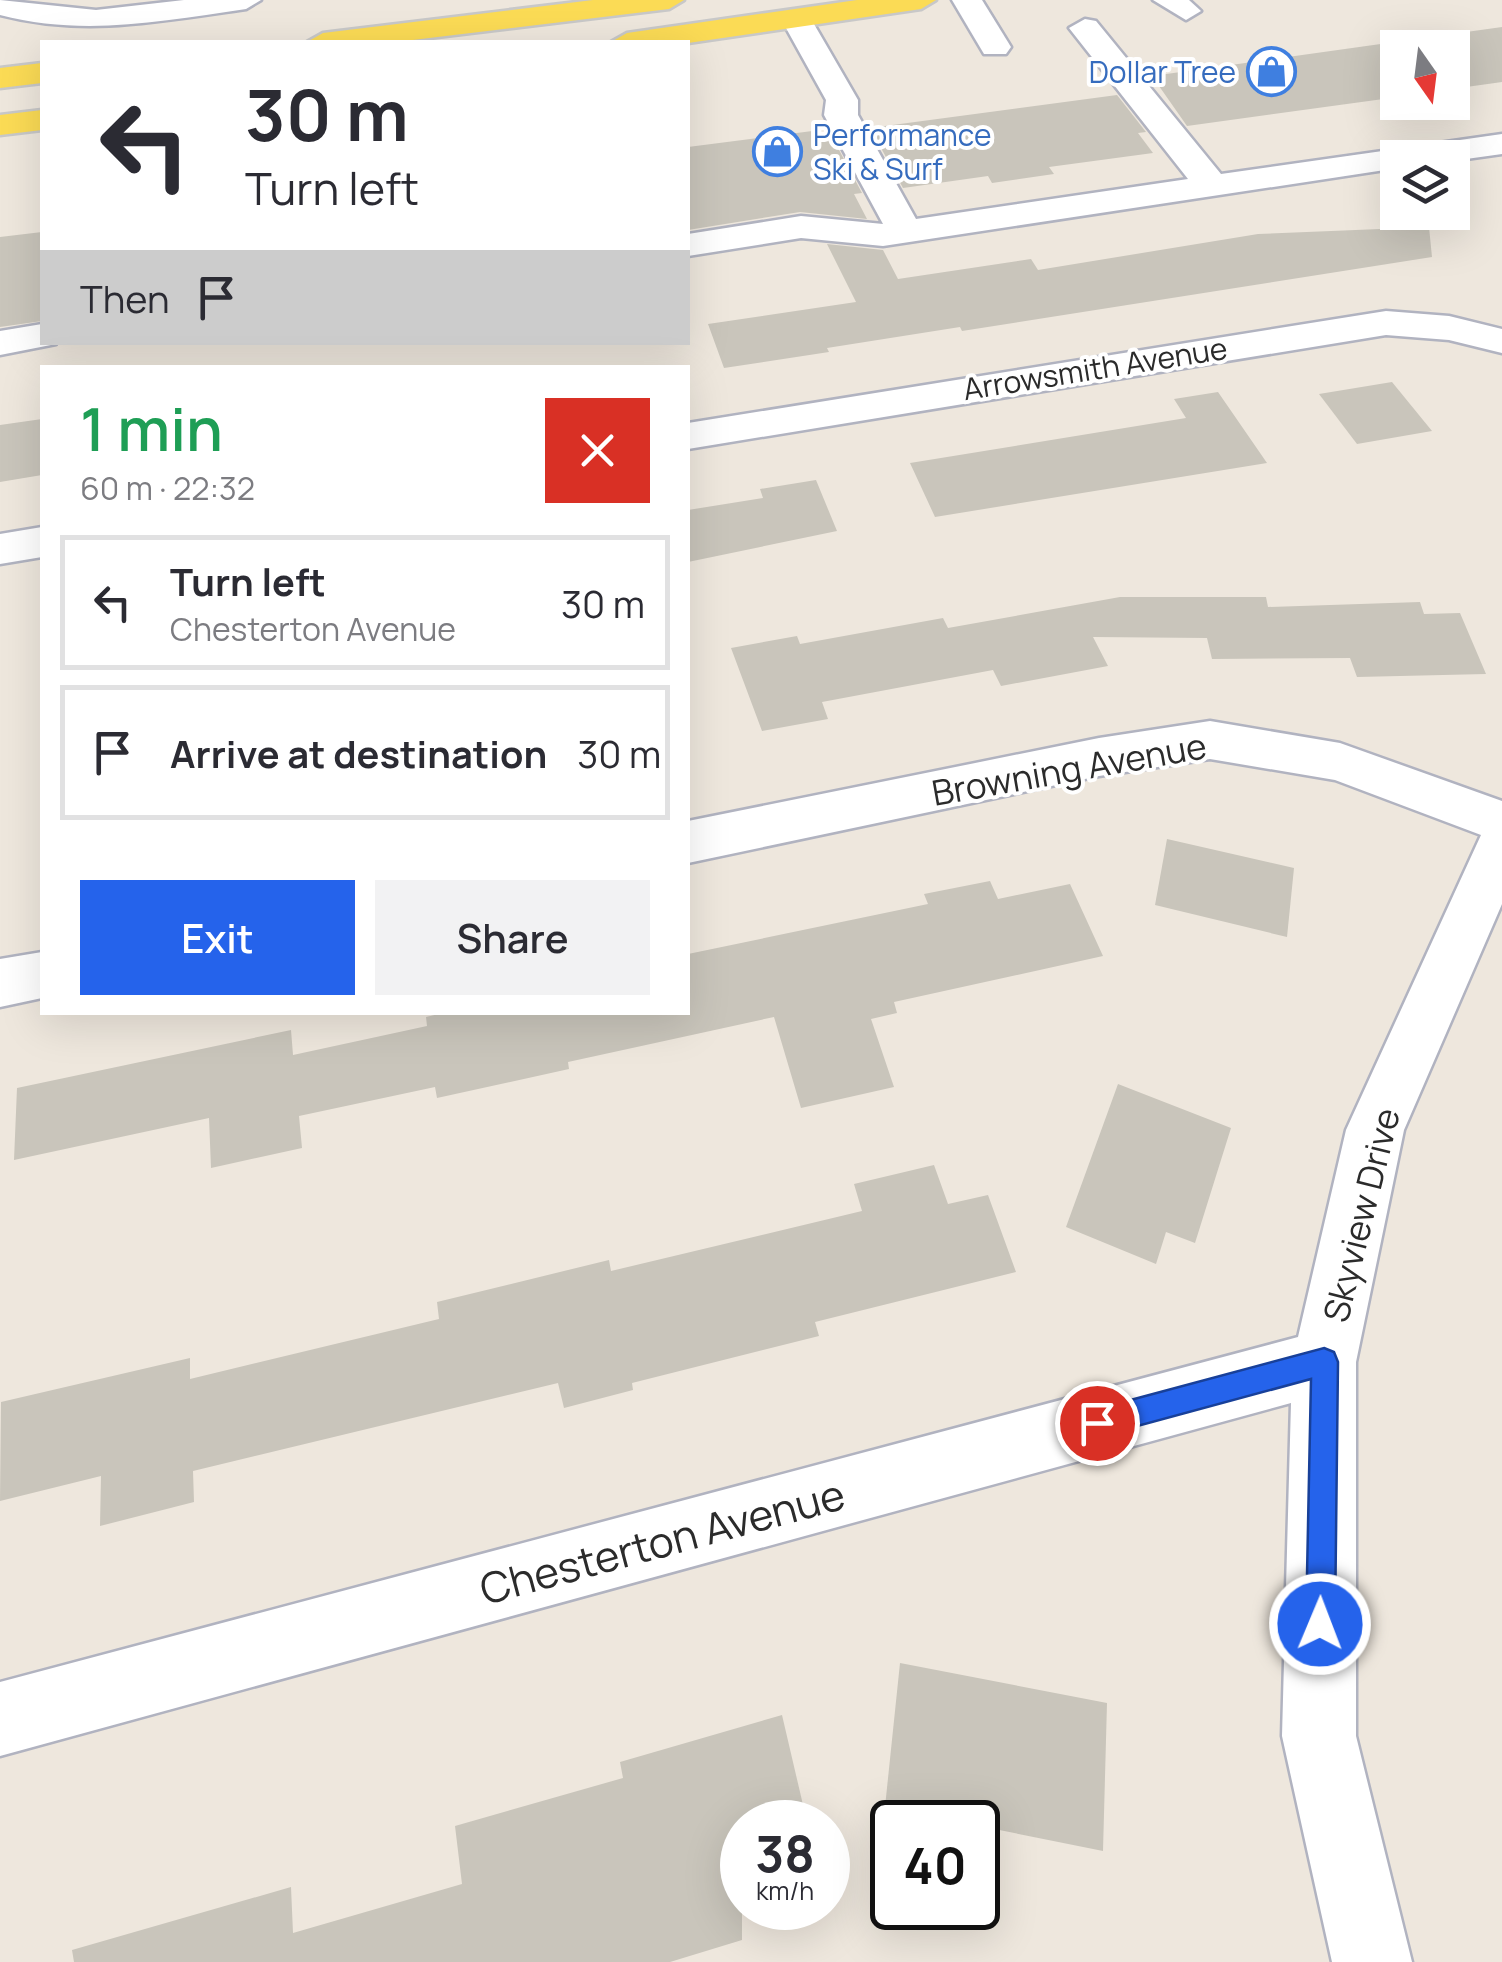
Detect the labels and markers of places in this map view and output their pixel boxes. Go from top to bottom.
shop icon: Dollar Tree [1245,45,1297,97]
place label: Dollar Tree [1089,51,1236,92]
place label: Performance Ski & Surf [813,114,991,189]
shop icon: Performance Ski & Surf [752,125,804,177]
pin [1055,1381,1140,1466]

